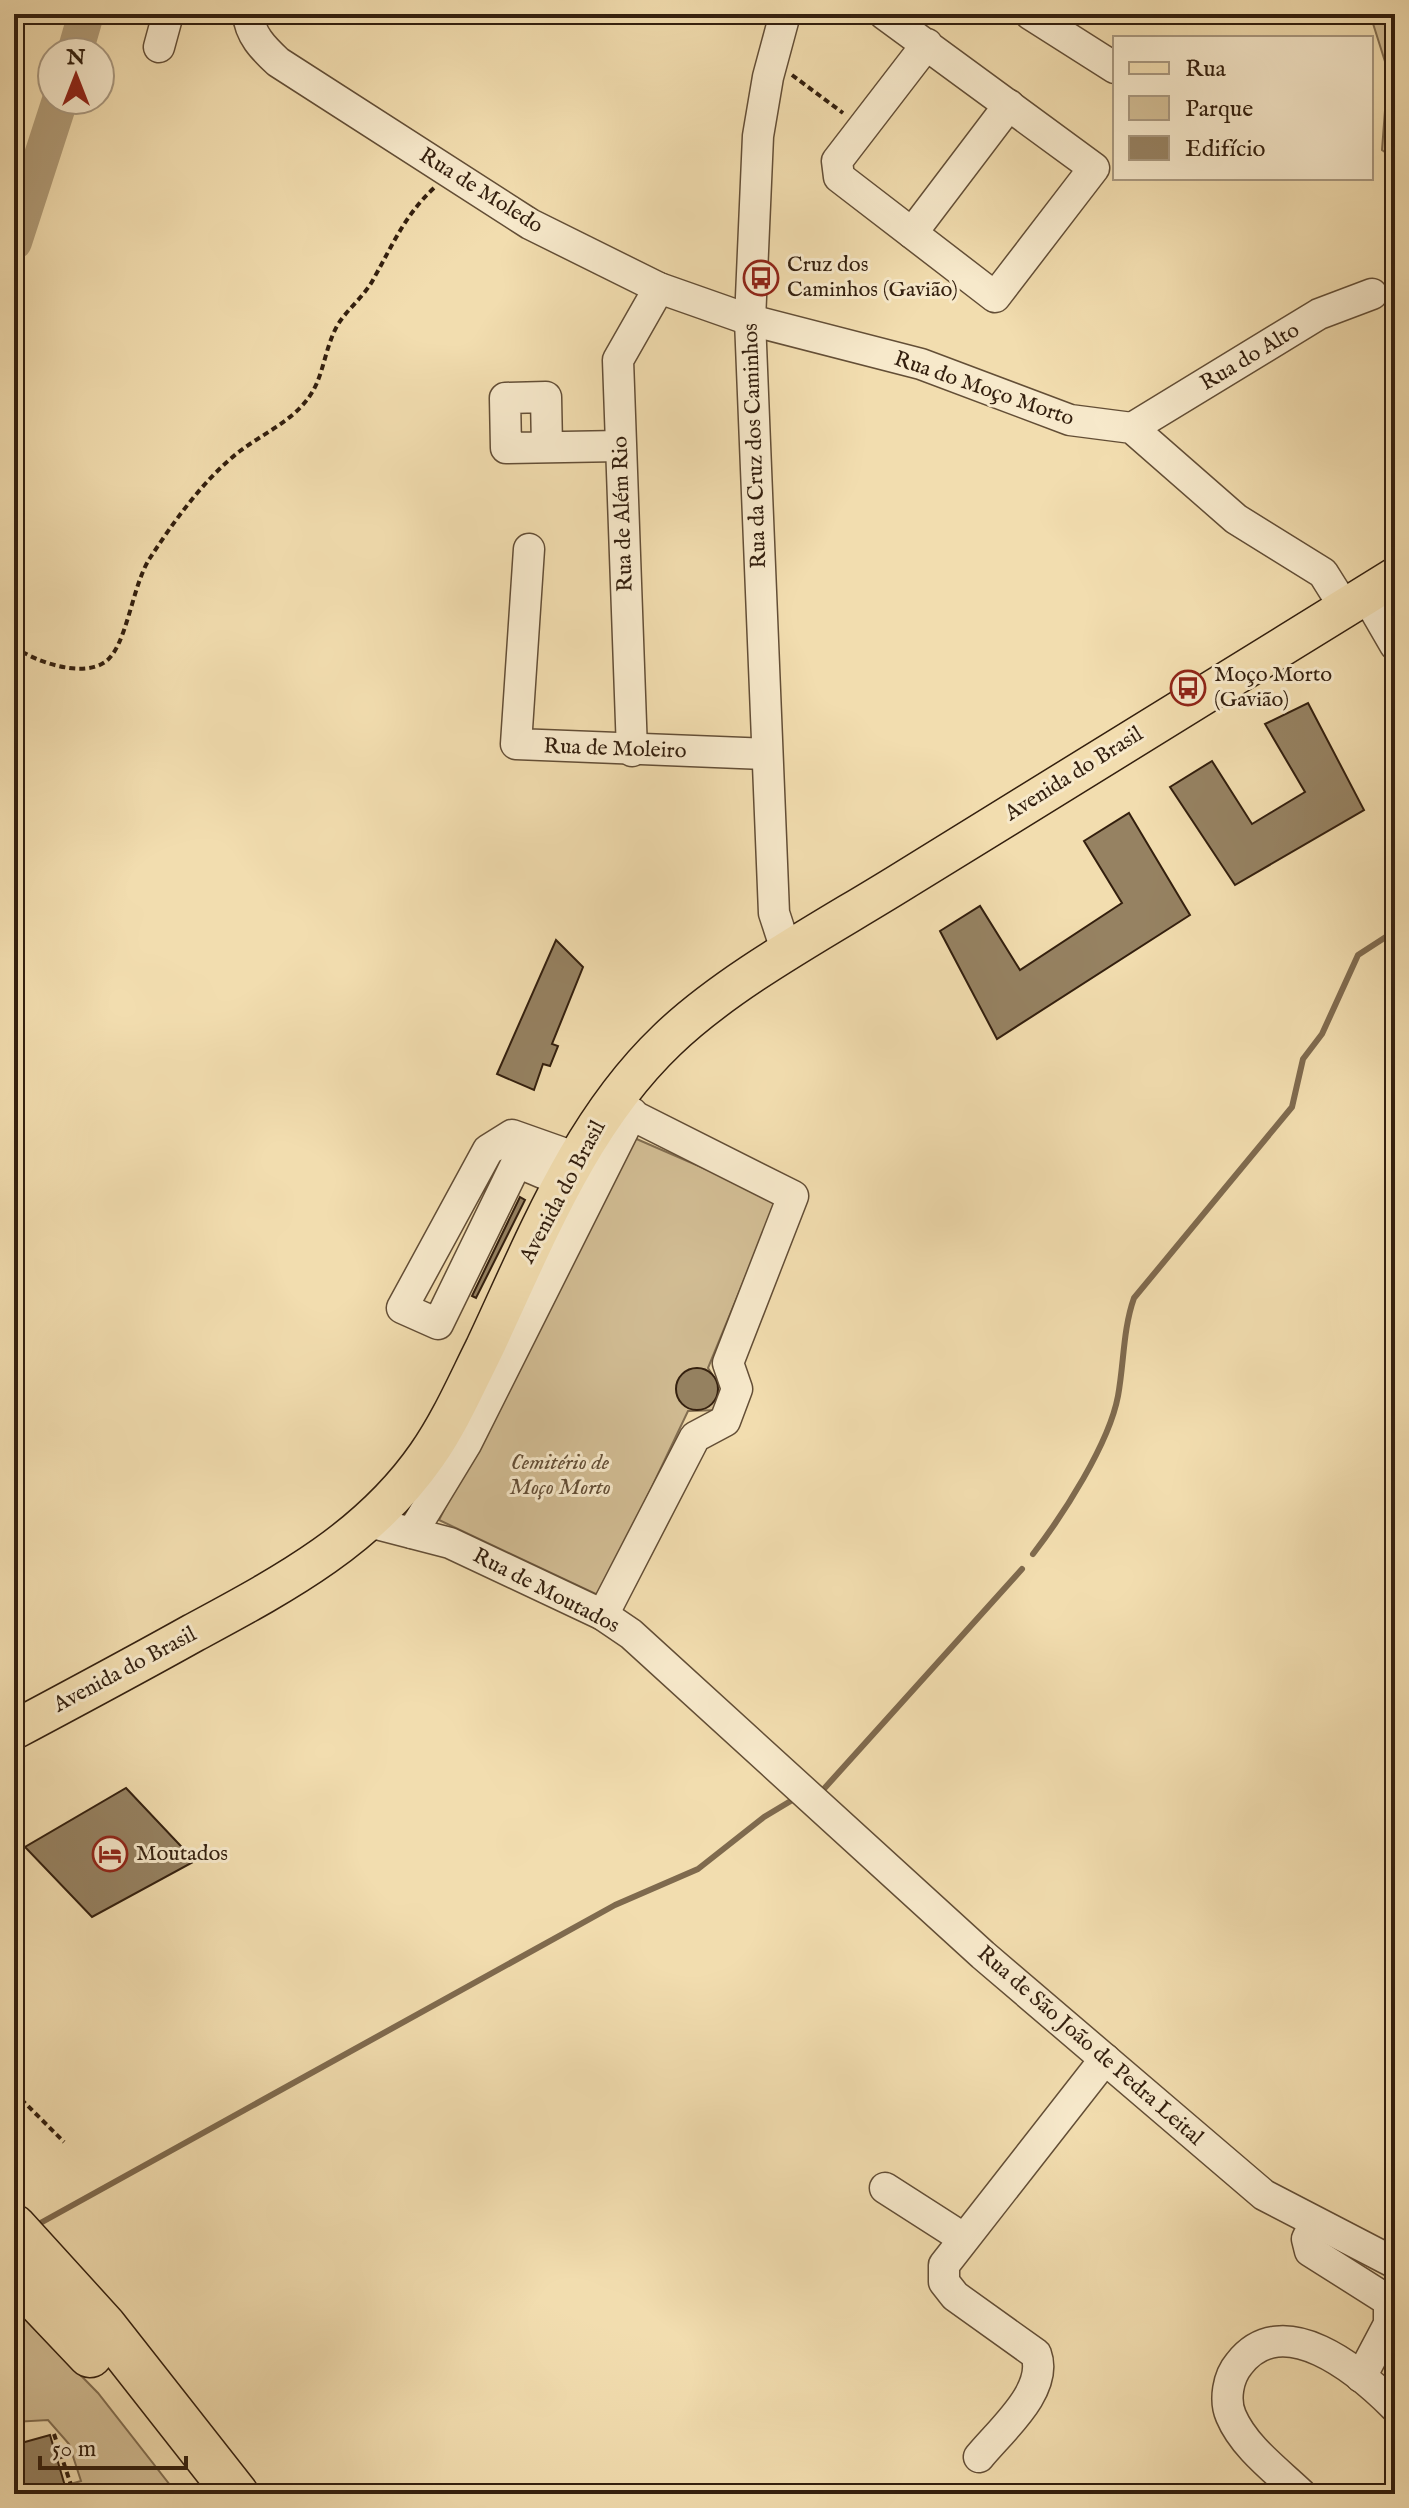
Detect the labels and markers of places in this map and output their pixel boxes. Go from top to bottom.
place label: Cruz dos Caminhos (Gavião) [787,251,958,304]
bus stop icon: Cruz dos Caminhos (Gavião) [742,259,780,297]
place label: Moço Morto (Gavião) [1214,661,1332,714]
bus stop icon: Moço Morto (Gavião) [1169,669,1207,707]
hotel icon: Moutados [91,1835,129,1873]
place label: Moutados [136,1840,228,1868]

